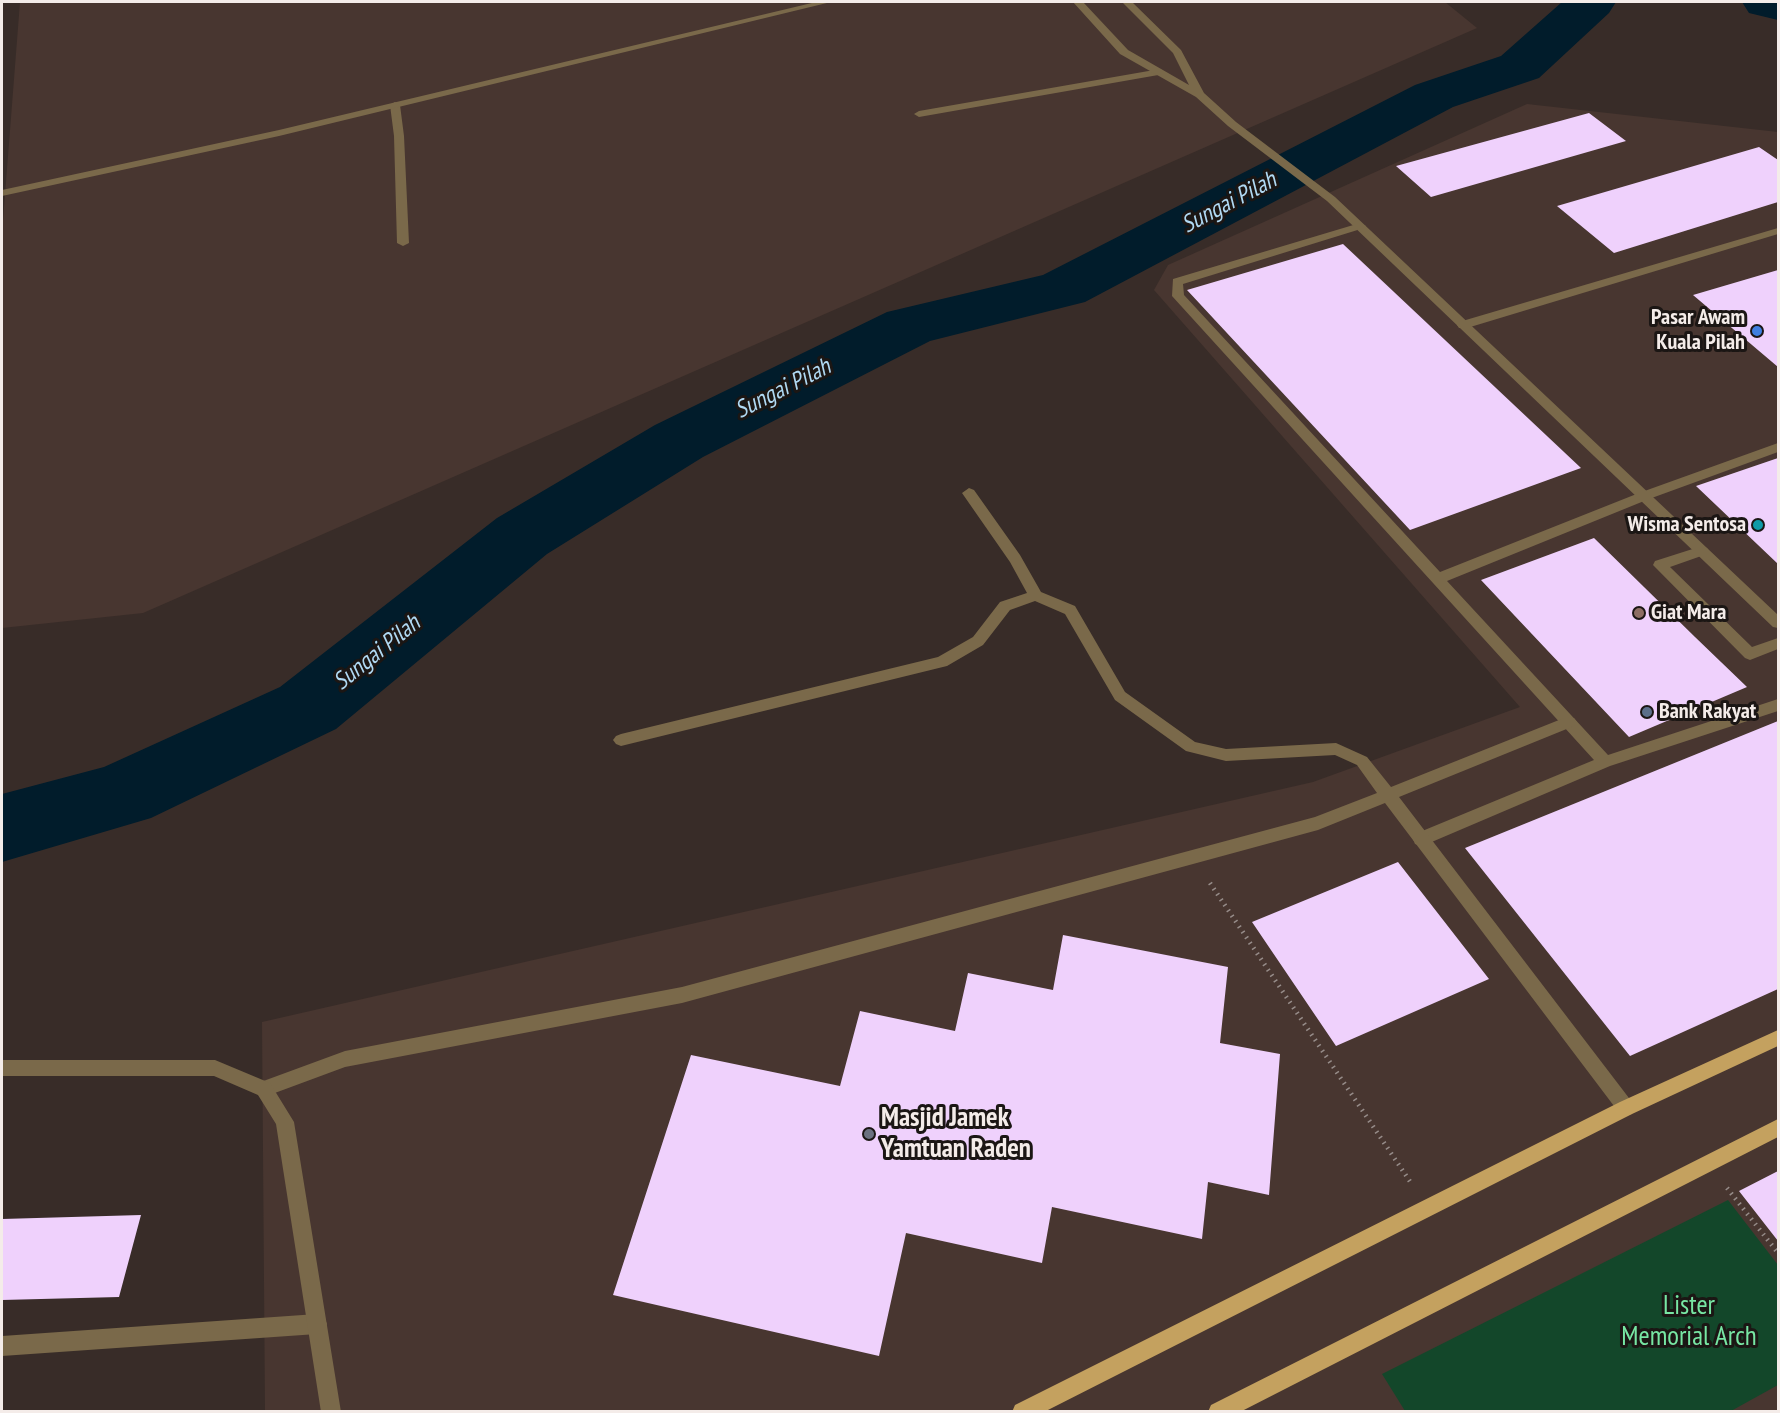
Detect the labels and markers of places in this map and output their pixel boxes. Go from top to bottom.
place label: Pasar Awam Kuala Pilah [1651,305,1745,356]
marker: Pasar Awam Kuala Pilah [1750,324,1764,338]
place label: Wisma Sentosa [1627,512,1746,538]
marker: Wisma Sentosa [1751,518,1765,532]
place label: Giat Mara [1651,600,1726,626]
marker: Giat Mara [1632,606,1646,620]
place label: Bank Rakyat [1659,699,1756,725]
marker: Bank Rakyat [1640,705,1654,719]
place label: Masjid Jamek Yamtuan Raden [881,1102,1031,1165]
marker: Masjid Jamek Yamtuan Raden [862,1127,876,1141]

